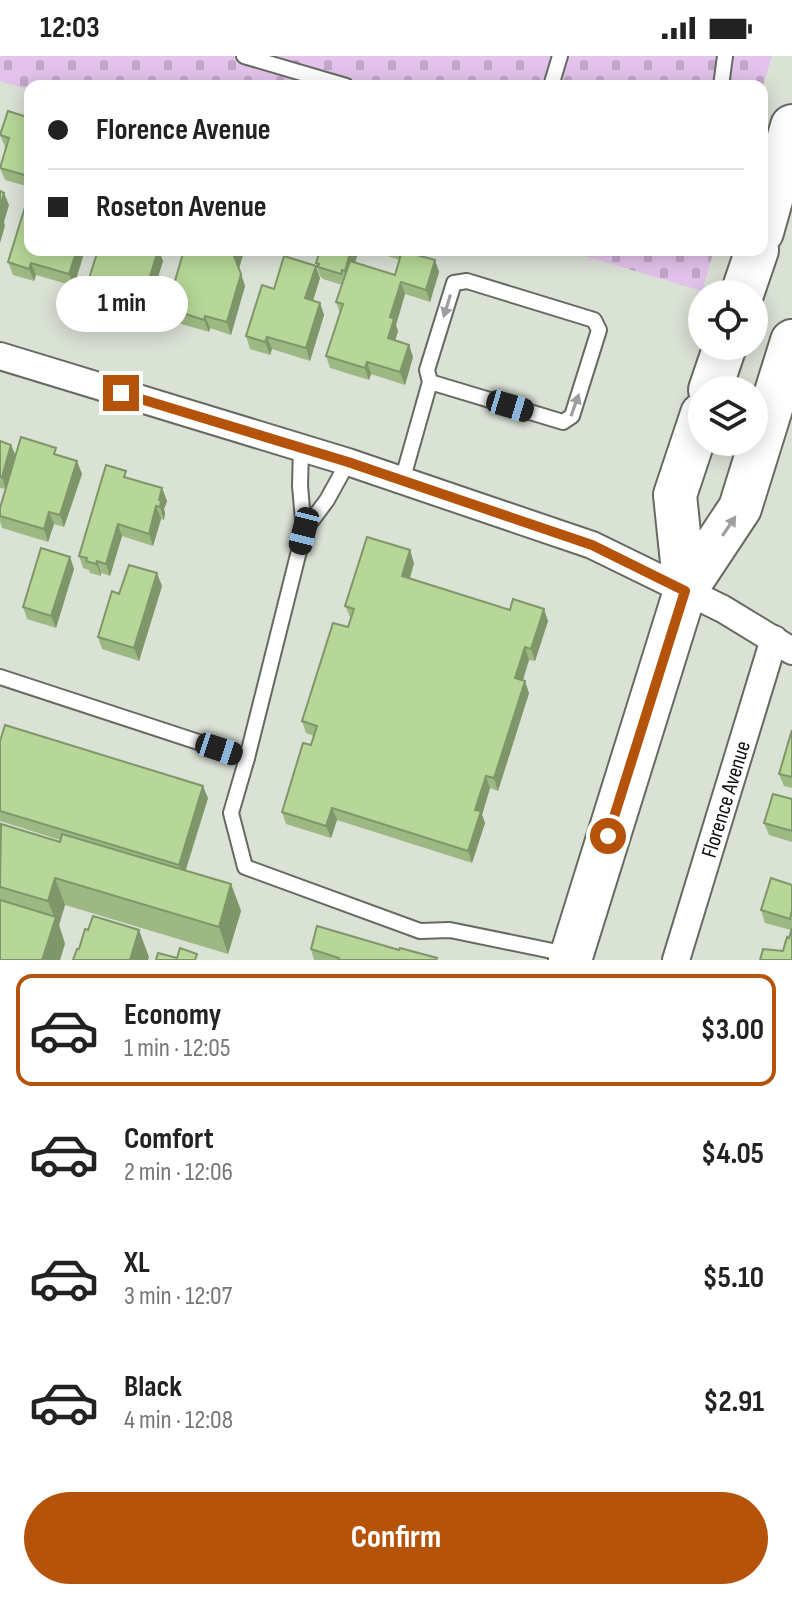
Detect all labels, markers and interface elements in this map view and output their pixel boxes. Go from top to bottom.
text: 12:03 [40,10,100,46]
text: Florence Avenue [96,112,271,148]
text: Roseton Avenue [96,189,267,225]
callout: 1 min [55,277,187,333]
map controls [688,280,768,456]
button: locate [688,280,768,360]
text: 1 min [98,288,146,319]
one-way arrow [440,295,453,319]
route end [103,375,139,411]
button: layers [688,376,768,456]
car [484,388,536,424]
one-way arrow [570,393,582,417]
car [287,505,321,557]
one-way arrow [721,515,736,536]
car [192,730,246,768]
street label: Florence Avenue [696,738,757,861]
route start [590,818,626,854]
icon: car [28,994,100,1066]
text: Economy [124,997,221,1033]
text: $3.00 [700,1012,764,1048]
text: 1 min · 12:05 [124,1033,230,1064]
icon: car [28,1118,100,1190]
text: Comfort [124,1121,214,1157]
text: $4.05 [701,1136,764,1172]
text: 2 min · 12:06 [124,1157,233,1188]
icon: car [28,1242,100,1314]
text: XL [124,1245,150,1281]
text: $5.10 [702,1260,764,1296]
text: 3 min · 12:07 [124,1281,232,1312]
icon: car [28,1366,100,1438]
text: Black [124,1369,182,1405]
text: $2.91 [703,1384,764,1420]
text: 4 min · 12:08 [124,1405,233,1436]
button: Confirm [24,1492,768,1584]

